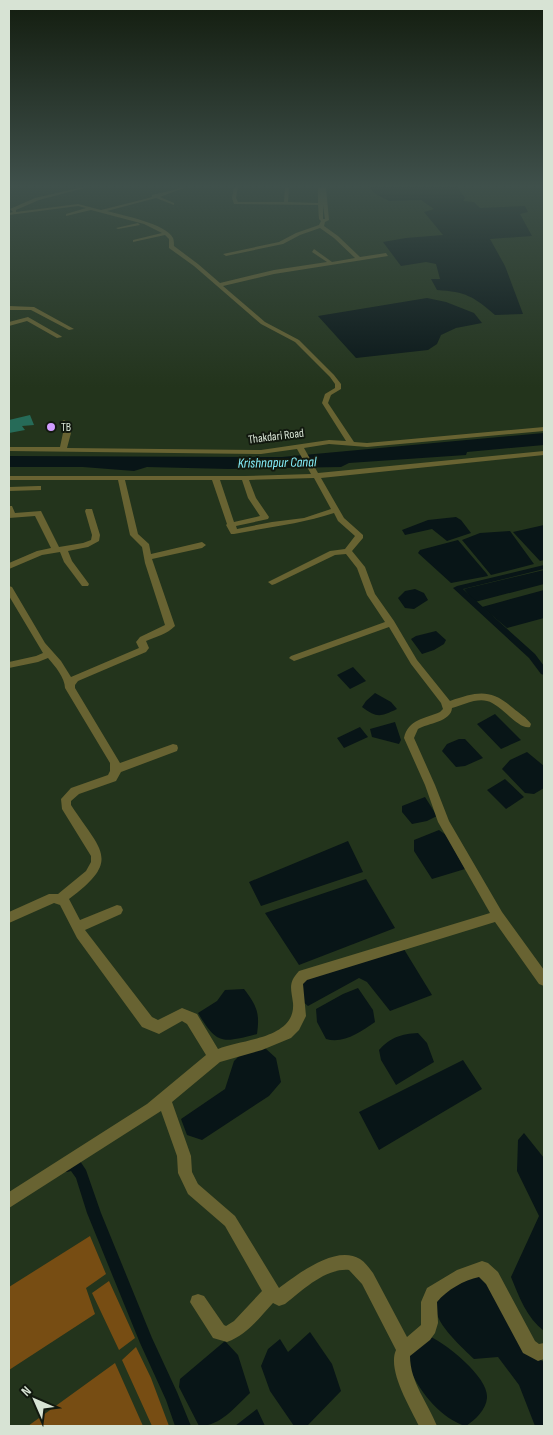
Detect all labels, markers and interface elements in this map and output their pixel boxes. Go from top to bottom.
place label: TB [61,420,71,435]
marker: TB [45,421,57,433]
street label: Thakdari Road [247,426,305,447]
water label: Krishnapur Canal [237,453,317,472]
north arrow [10,1375,60,1425]
text: N [18,1383,35,1400]

